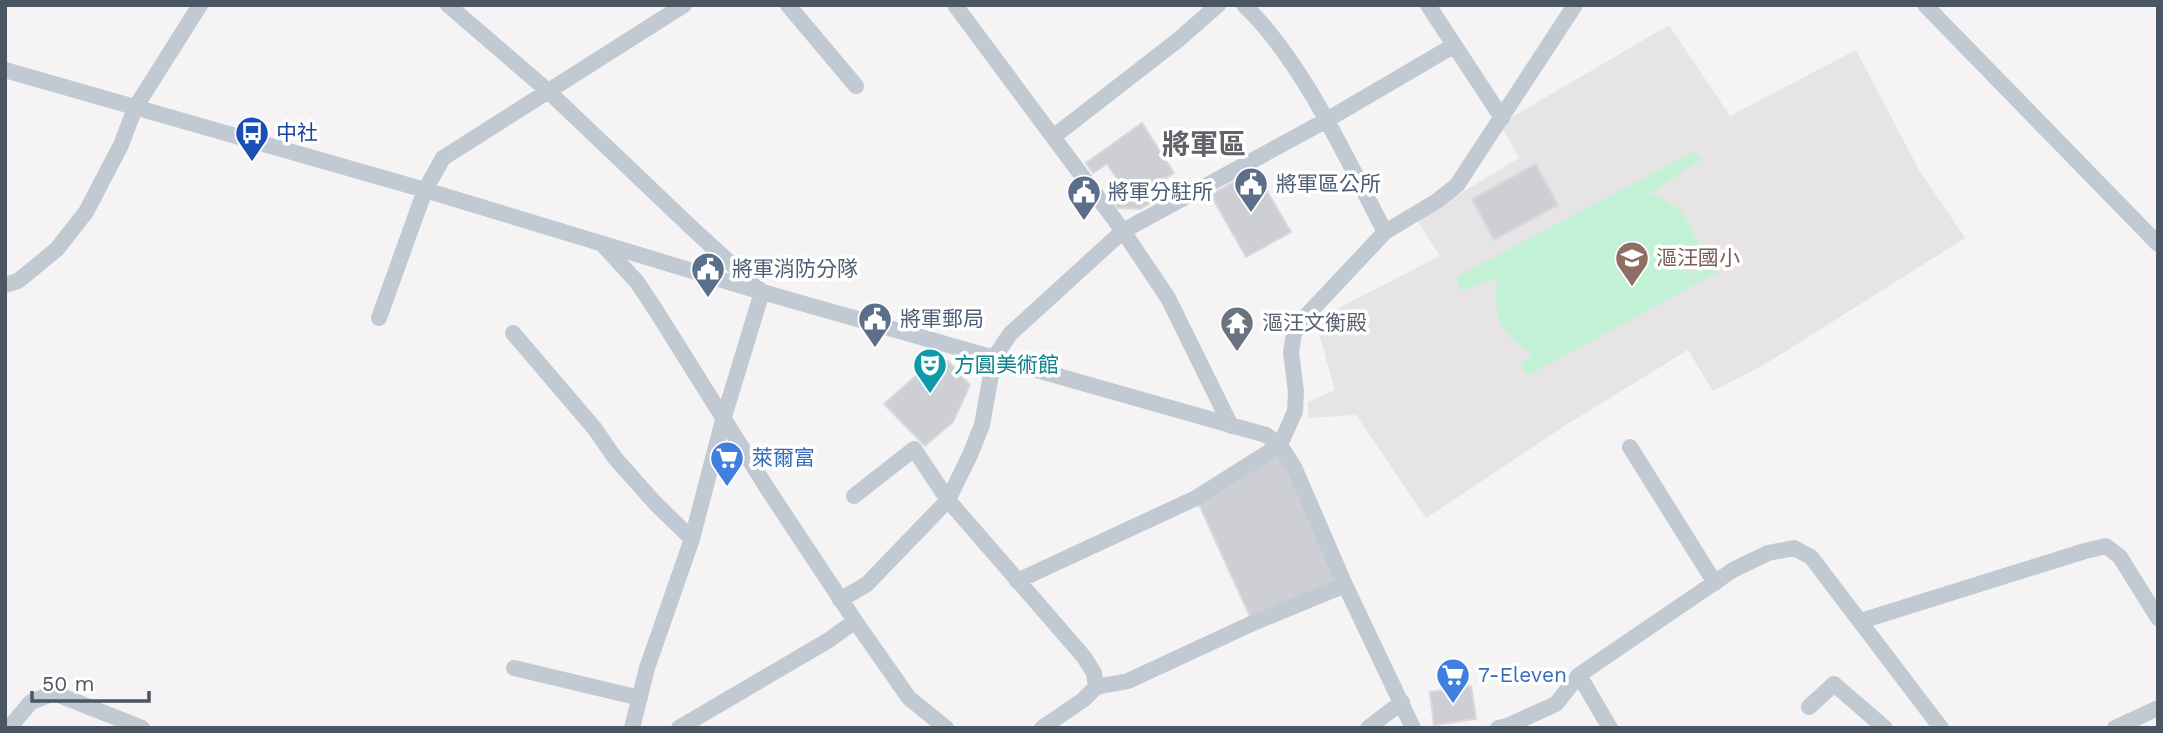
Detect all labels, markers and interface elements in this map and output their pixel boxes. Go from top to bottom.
bus stop icon: 中社 [233,114,271,163]
place label: 中社 [276,120,318,145]
district label: 將軍區 [1162,128,1246,161]
public building icon: 將軍區公所 [1232,165,1270,214]
place label: 將軍區公所 [1276,171,1381,196]
public building icon: 將軍分駐所 [1065,173,1103,222]
place label: 將軍分駐所 [1108,179,1213,204]
school or university icon: 漚汪國小 [1613,239,1651,288]
place label: 漚汪國小 [1656,245,1740,270]
public building icon: 將軍消防分隊 [689,250,727,299]
place label: 將軍消防分隊 [732,256,858,281]
public building icon: 將軍郵局 [856,300,894,349]
temple icon: 漚汪文衡殿 [1218,304,1256,353]
place label: 將軍郵局 [900,306,984,331]
place label: 漚汪文衡殿 [1262,310,1367,335]
theatre icon: 方圓美術館 [911,346,949,395]
place label: 方圓美術館 [954,352,1059,377]
supermarket icon: 萊爾富 [708,439,746,488]
place label: 萊爾富 [752,445,815,470]
supermarket icon: 7-Eleven [1434,656,1472,705]
scale bar [32,660,149,704]
place label: 7-Eleven [1478,662,1567,687]
text: 50 m [42,671,94,696]

